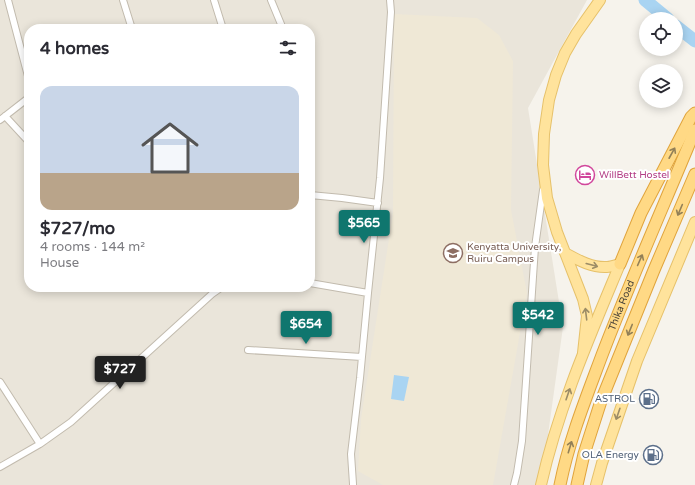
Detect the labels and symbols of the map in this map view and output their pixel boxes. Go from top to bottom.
one-way arrow [669,147,676,159]
hotel icon: WillBett Hostel [574,164,596,186]
place label: WillBett Hostel [599,169,669,181]
one-way arrow [675,204,683,216]
pin: $565 [340,210,388,244]
place label: Kenyatta University, Ruiru Campus [467,241,561,265]
school or university icon: Kenyatta University, Ruiru Campus [442,242,464,264]
one-way arrow [637,255,644,267]
one-way arrow [585,261,598,269]
street label: Thika Road [606,278,637,332]
pin: $542 [514,302,562,336]
one-way arrow [582,308,590,321]
pin: $654 [282,311,330,345]
one-way arrow [626,324,634,336]
pin: $727 [96,356,144,390]
one-way arrow [565,388,572,401]
fuel station icon: ASTROL [638,388,660,410]
place label: ASTROL [595,393,635,405]
one-way arrow [613,408,621,420]
one-way arrow [567,441,574,454]
fuel station icon: OLA Energy [642,444,664,466]
place label: OLA Energy [582,449,640,461]

